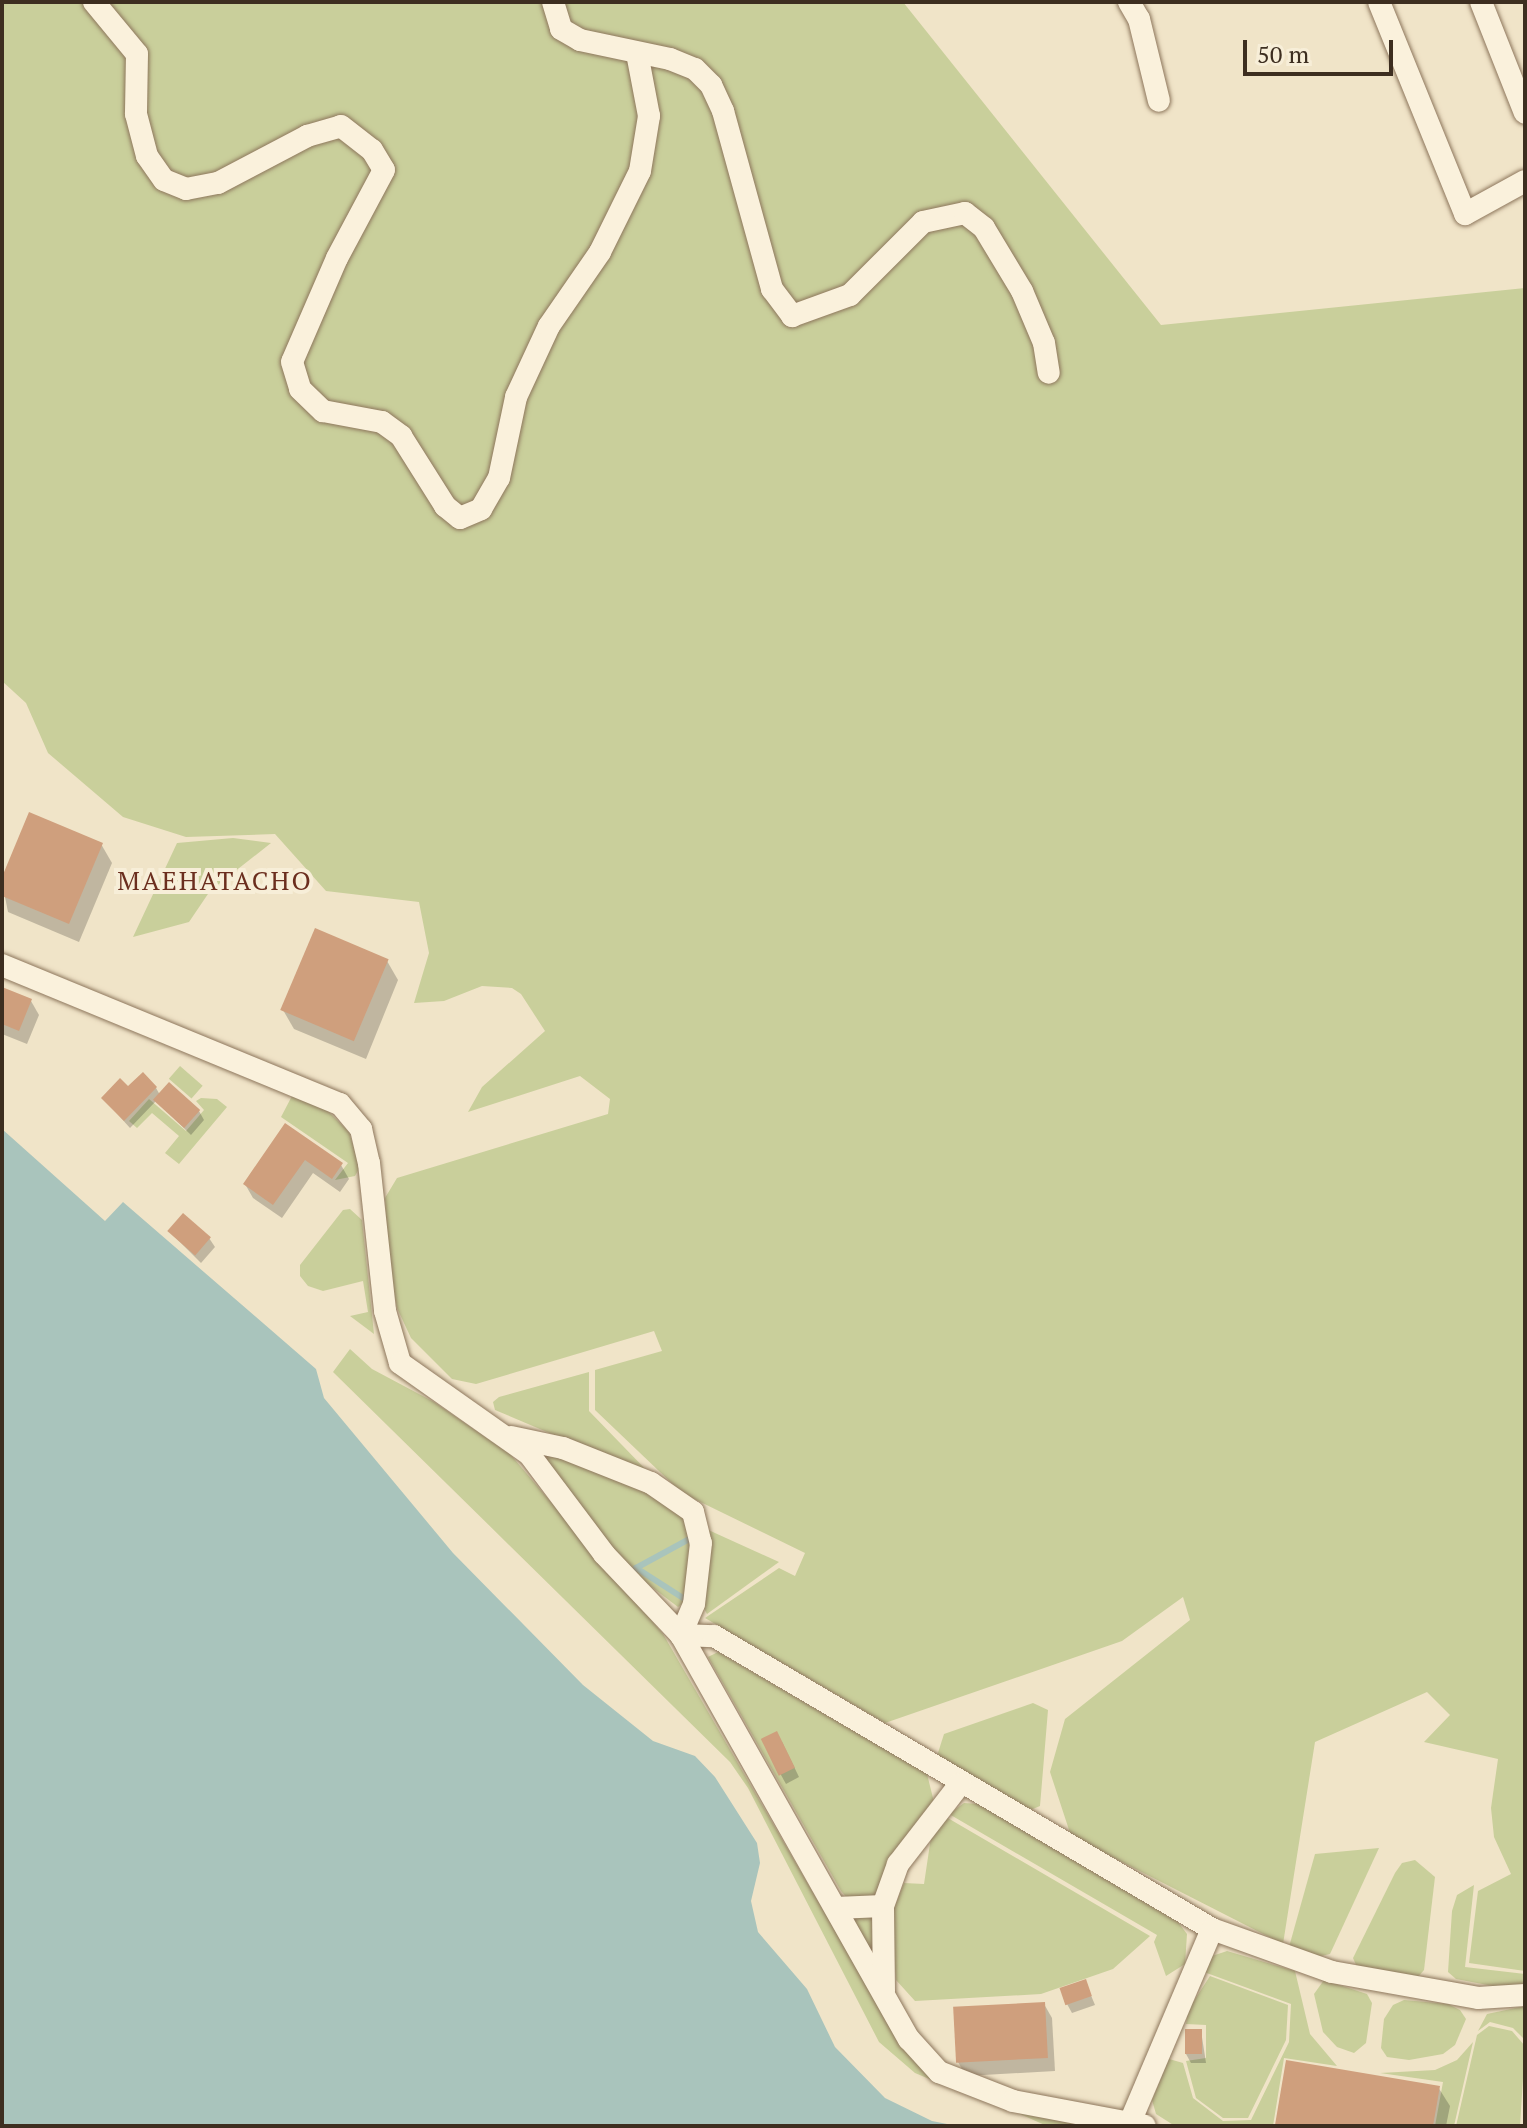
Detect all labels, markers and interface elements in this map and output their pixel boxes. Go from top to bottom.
scale bar [1247,24,1397,74]
text: 50 m [1257,38,1309,70]
district label: MAEHATACHO [117,865,313,897]

